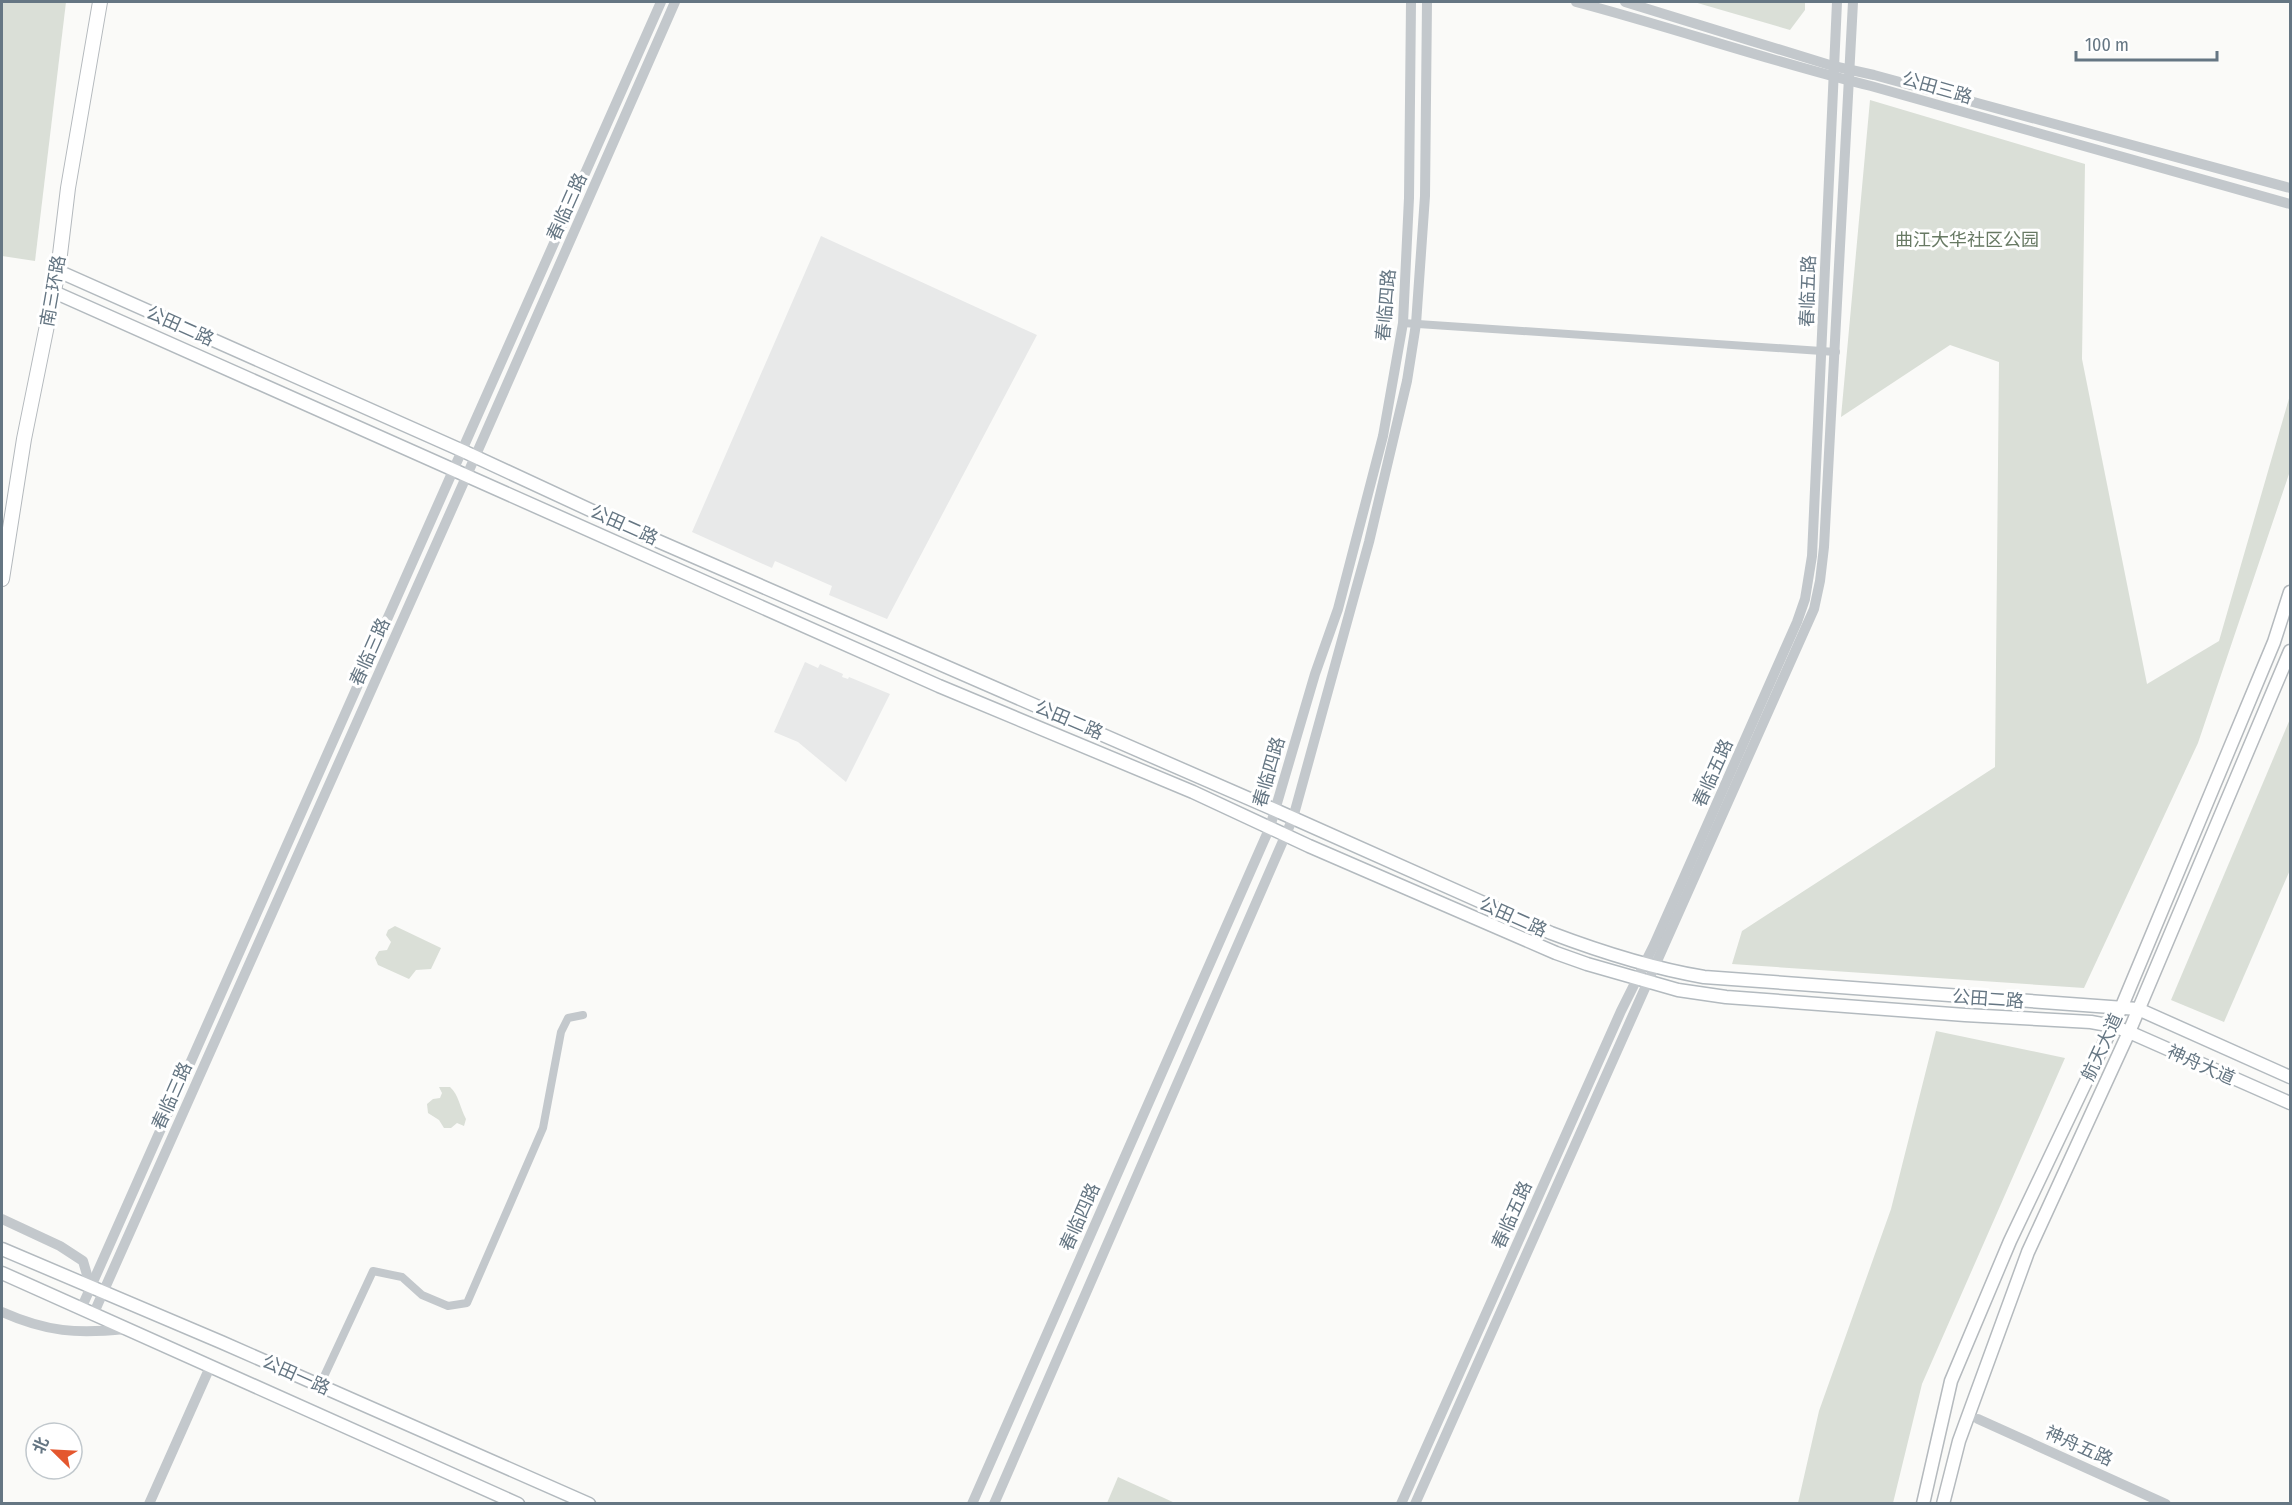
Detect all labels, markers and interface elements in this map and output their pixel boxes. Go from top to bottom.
scale bar [2076,24,2217,62]
text: 100 m [2085,34,2129,56]
street label: 公田三路 [1899,68,1975,108]
street label: 春临三路 [542,170,592,244]
park label: 曲江大华社区公园 [1895,229,2039,251]
street label: 南三环路 [36,254,70,328]
street label: 春临五路 [1796,255,1820,327]
street label: 春临四路 [1372,268,1400,342]
street label: 公田二路 [143,301,217,351]
street label: 公田二路 [587,500,661,550]
street label: 春临三路 [345,615,395,689]
street label: 公田二路 [1032,696,1106,744]
street label: 春临四路 [1249,734,1289,810]
street label: 春临五路 [1688,736,1738,810]
street label: 公田二路 [1476,892,1550,942]
street label: 公田二路 [1951,986,2025,1012]
street label: 航天大道 [2077,1010,2127,1084]
street label: 神舟大道 [2164,1040,2238,1090]
street label: 春临三路 [147,1059,197,1133]
street label: 春临五路 [1487,1178,1537,1252]
street label: 春临四路 [1055,1180,1105,1254]
street label: 公田一路 [259,1350,333,1400]
north arrow [24,1421,84,1481]
street label: 神舟五路 [2042,1421,2116,1471]
text: 北 [29,1434,53,1456]

